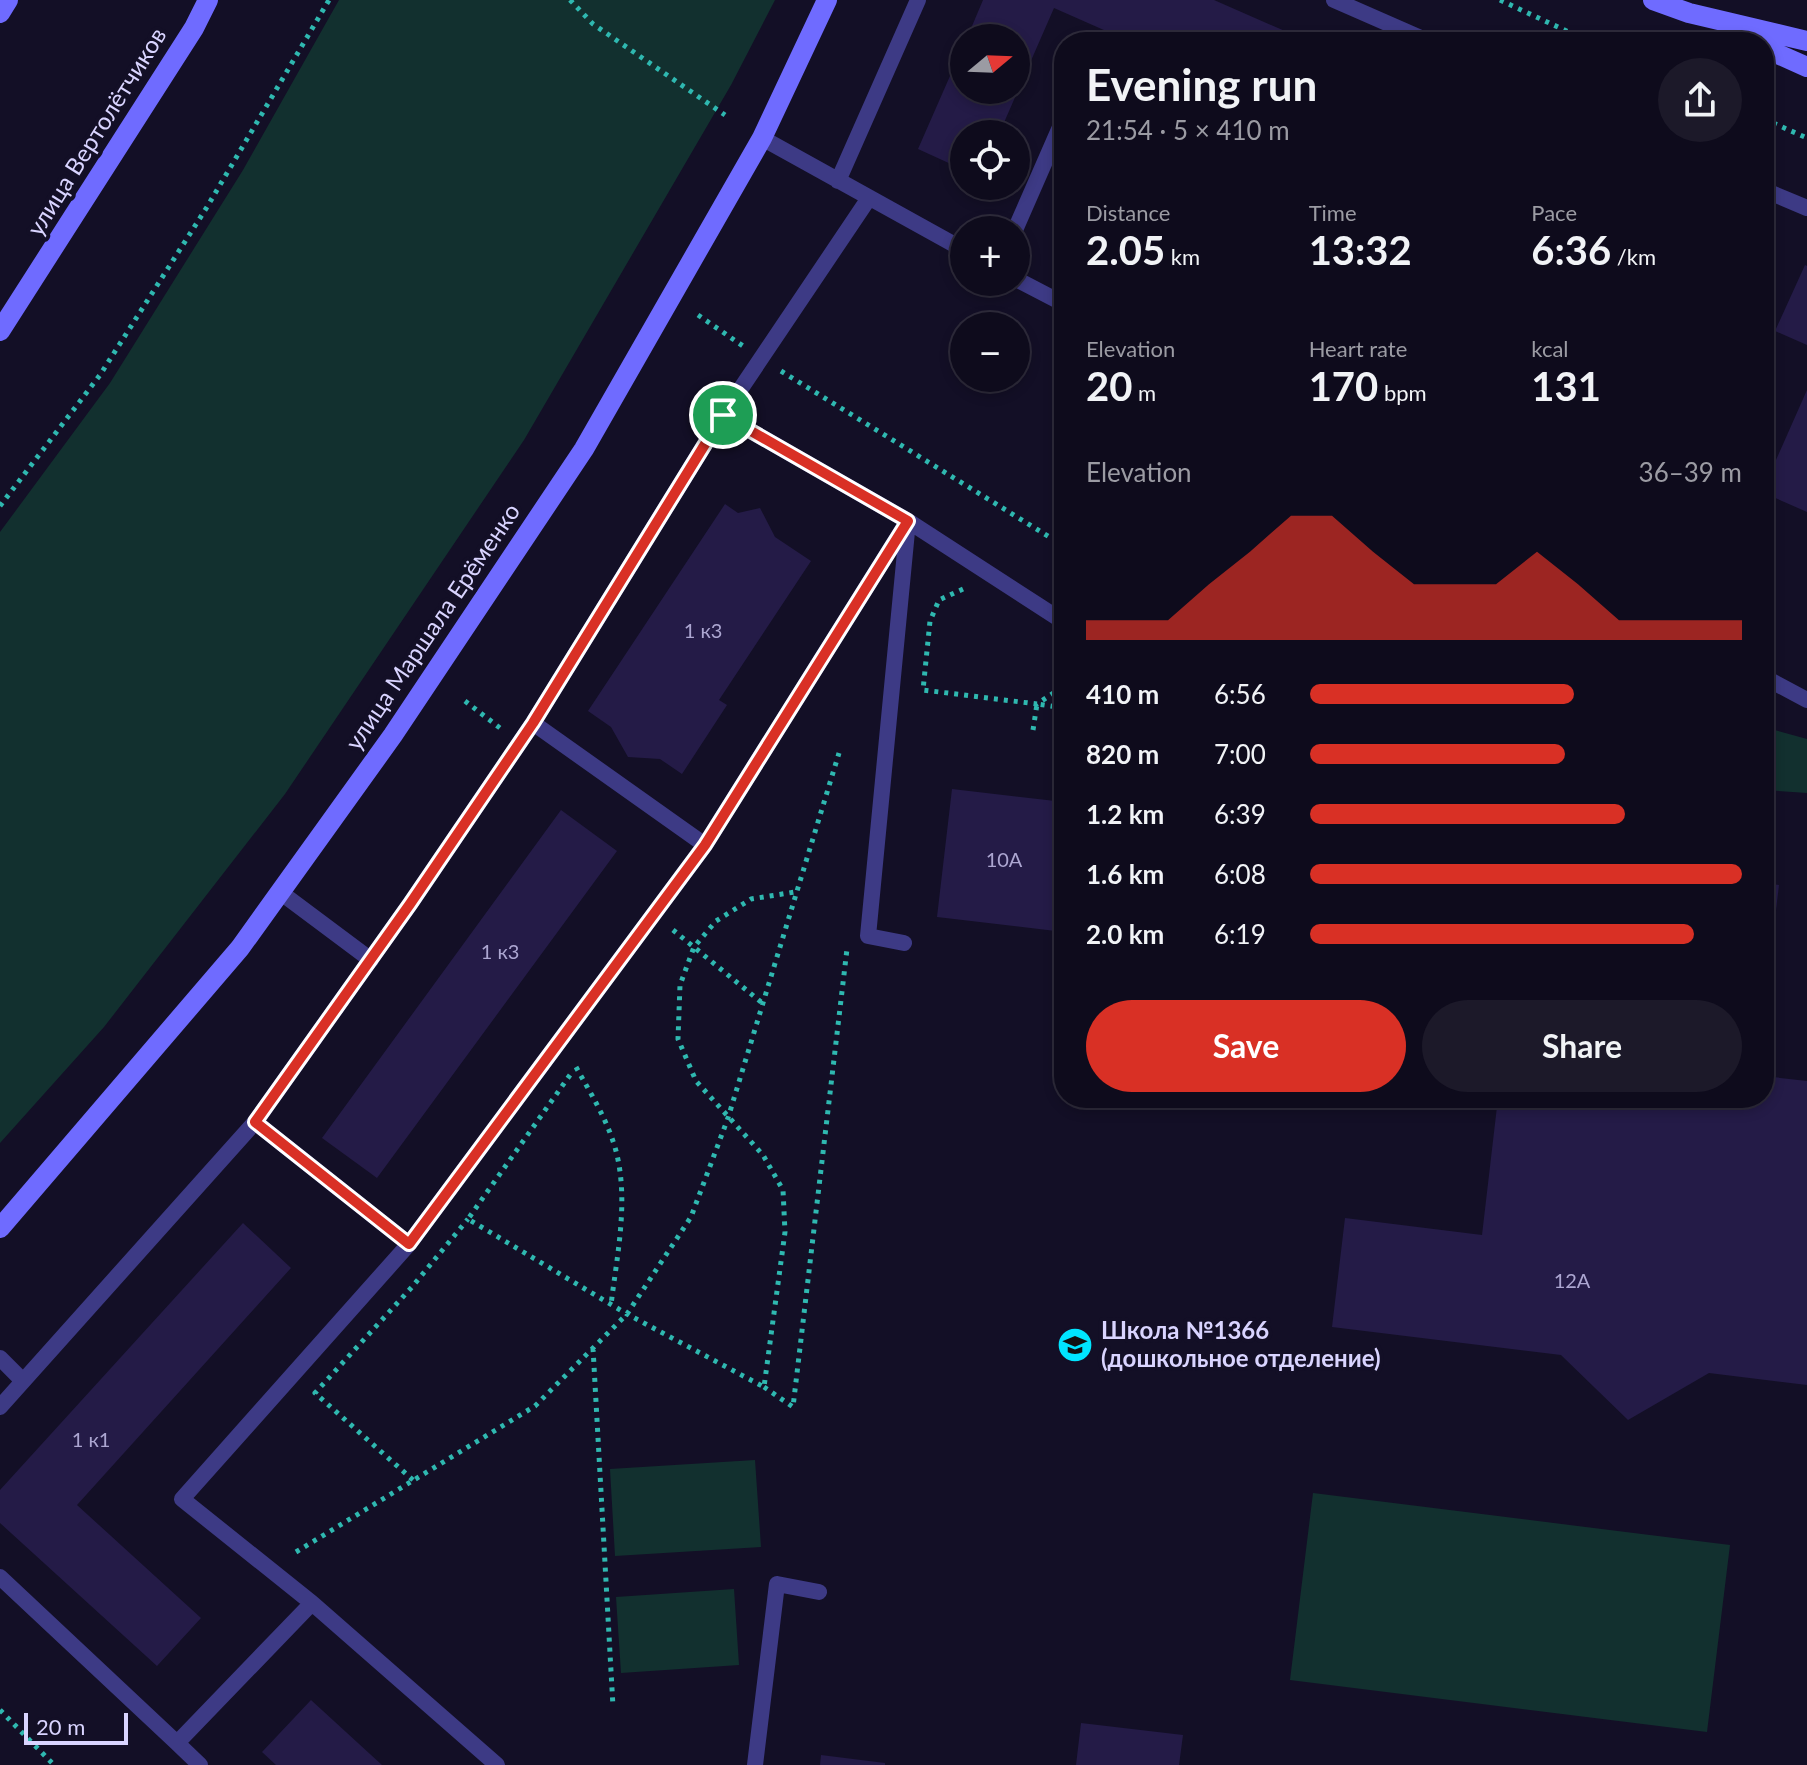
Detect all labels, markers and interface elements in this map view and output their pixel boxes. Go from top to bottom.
street label: улица Вертолётчиков [20,22,172,241]
north arrow [950,24,1030,104]
map controls [950,24,1030,392]
text: Evening run [1086,58,1317,110]
button: share [1658,58,1742,142]
text: 21:54 · 5 × 410 m [1086,114,1290,146]
button: locate [950,120,1030,200]
text: Distance [1086,199,1170,226]
text: Time [1309,199,1357,226]
text: Pace [1531,199,1577,226]
button: + [950,216,1030,296]
text: 2.05 [1086,226,1165,274]
text: 13:32 [1309,226,1412,274]
text: 6:36 [1531,226,1611,274]
text: km [1165,243,1200,270]
text: /km [1611,243,1656,270]
button: − [950,312,1030,392]
text: Elevation [1086,335,1175,362]
text: Heart rate [1309,335,1407,362]
text: kcal [1531,335,1569,362]
text: 20 [1086,362,1132,410]
text: 170 [1309,362,1378,410]
text: 131 [1531,362,1601,410]
text: m [1132,379,1156,406]
text: bpm [1378,379,1427,406]
pin [689,381,757,449]
icon: arrive [701,393,745,437]
text: Elevation [1086,456,1192,488]
text: 36–39 m [1639,456,1742,488]
street label: улица Маршала Ерёменко [338,497,525,755]
house number: 1 к3 [684,618,722,642]
text: 410 m [1086,678,1159,710]
text: 6:56 [1214,678,1266,710]
text: 820 m [1086,738,1159,770]
text: 7:00 [1214,738,1266,770]
text: 1.2 km [1086,798,1164,830]
text: 6:39 [1214,798,1266,830]
house number: 10А [986,847,1023,871]
text: 1.6 km [1086,858,1164,890]
text: 6:08 [1214,858,1266,890]
text: 2.0 km [1086,918,1164,950]
text: 6:19 [1214,918,1266,950]
house number: 1 к3 [481,939,519,963]
button: Save [1086,1000,1406,1092]
button: Share [1422,1000,1742,1092]
house number: 12А [1554,1268,1591,1292]
place label: Школа №1366 (дошкольное отделение) [1101,1315,1381,1372]
school or university icon: Школа №1366 (дошкольное отделение) [1056,1326,1094,1364]
house number: 1 к1 [72,1427,110,1451]
scale bar [24,1709,128,1745]
text: 20 m [36,1713,85,1740]

